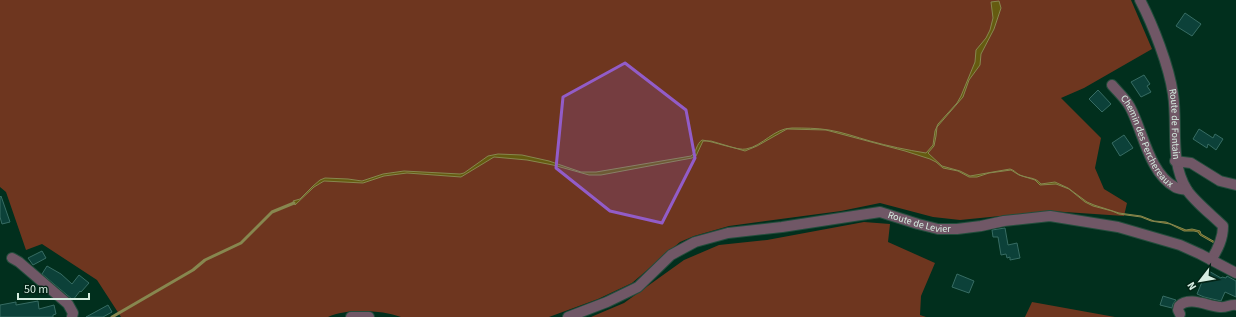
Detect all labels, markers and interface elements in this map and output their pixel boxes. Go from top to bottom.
street label: Route de Fontain [1165,88,1183,160]
street label: Chemin des Perchereaux [1117,92,1177,191]
street label: Route de Levier [886,208,951,236]
north arrow [1180,261,1220,301]
scale bar [18,275,89,301]
text: N [1184,279,1200,293]
text: 50 m [24,281,48,298]

